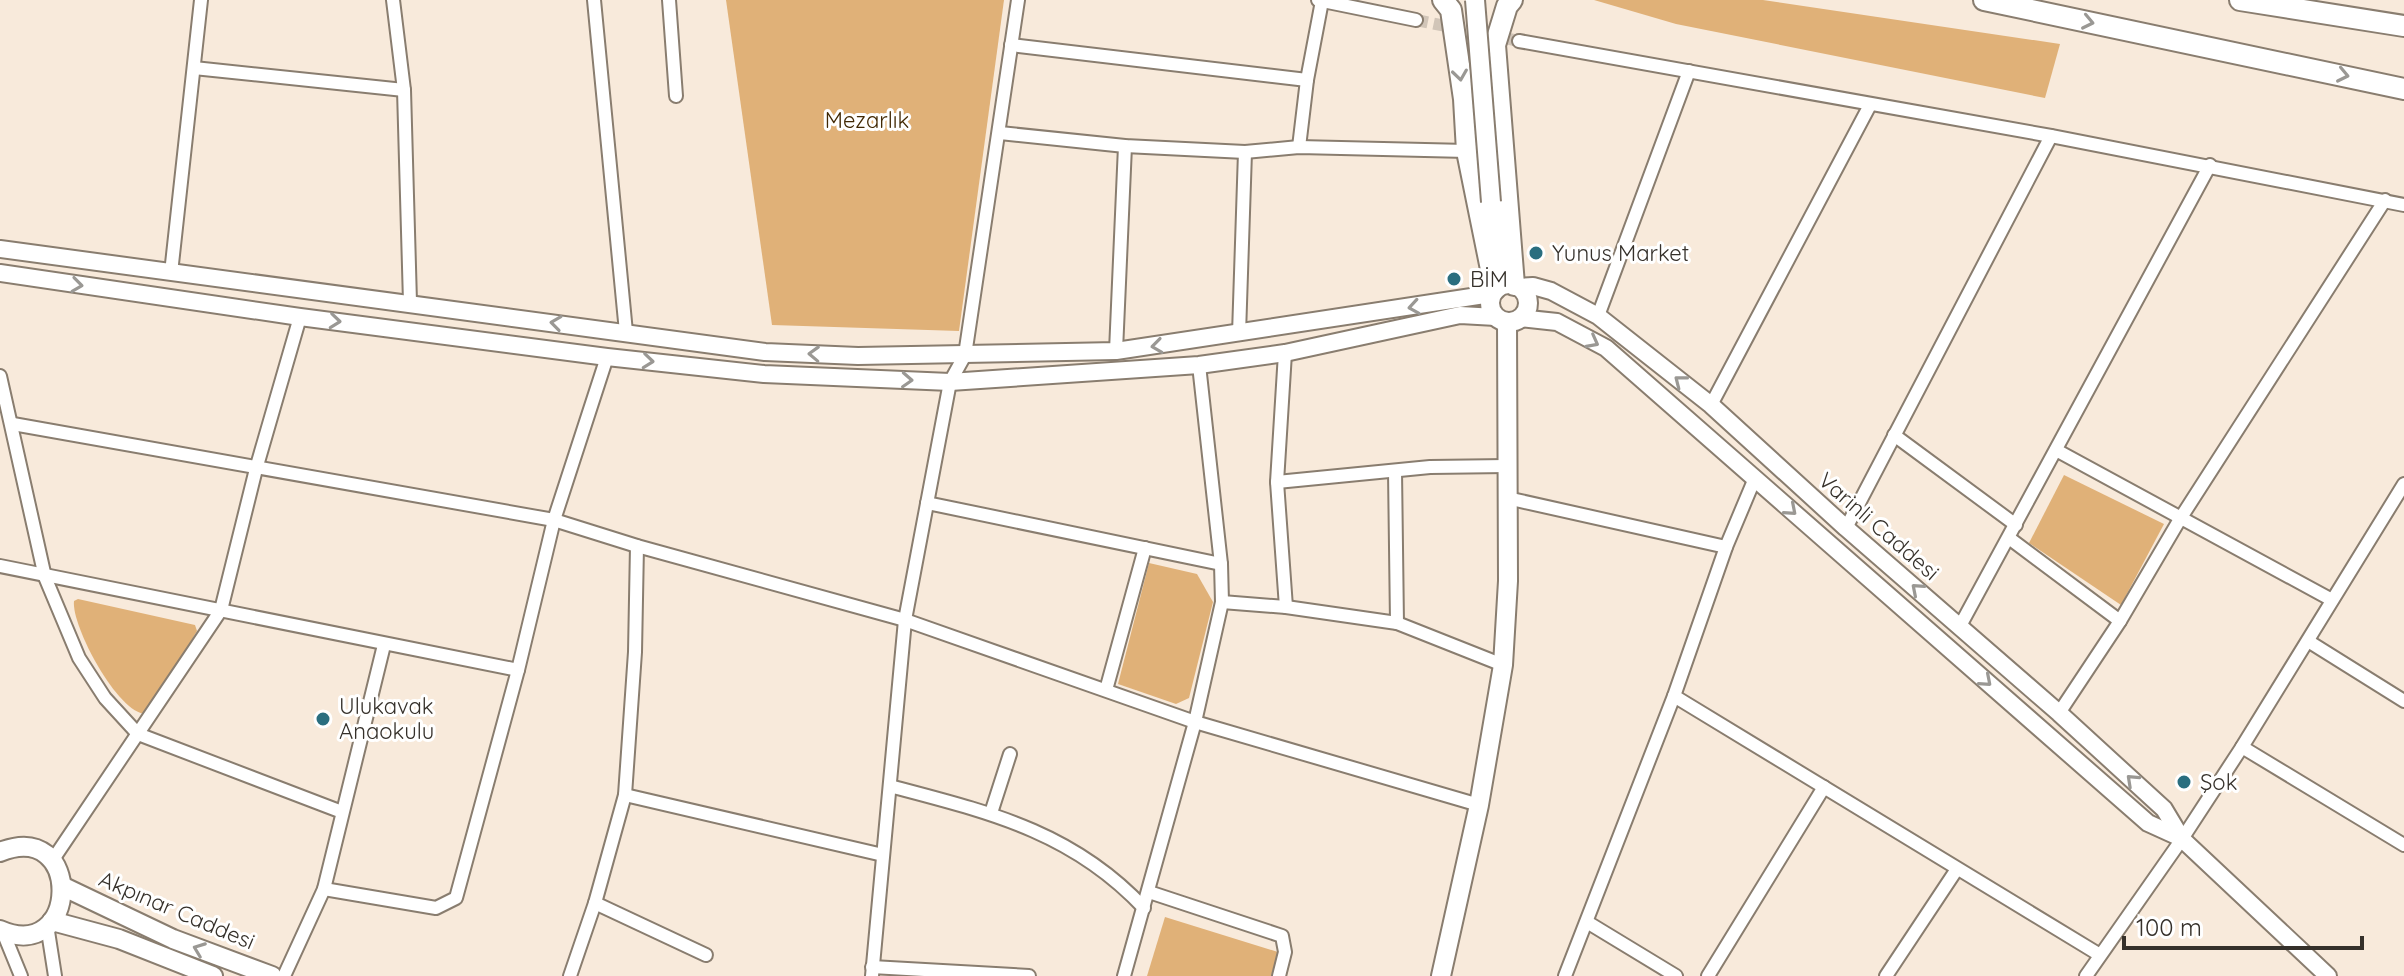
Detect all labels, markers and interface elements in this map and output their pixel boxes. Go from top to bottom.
one-way arrow [2081,12,2095,29]
one-way arrow [2335,66,2349,83]
one-way arrow [1451,68,1468,82]
park label: Mezarlık [825,106,909,134]
place label: Yunus Market [1552,239,1689,267]
marker: Yunus Market [1527,244,1545,262]
place label: BİM [1470,265,1508,293]
marker: BİM [1445,270,1463,288]
one-way arrow [70,276,84,293]
one-way arrow [1408,297,1421,314]
one-way arrow [328,313,341,330]
one-way arrow [549,314,562,331]
one-way arrow [1585,332,1600,347]
one-way arrow [1151,337,1164,354]
one-way arrow [807,345,820,362]
one-way arrow [642,353,655,370]
one-way arrow [901,372,914,389]
one-way arrow [1674,376,1689,390]
street label: Varinli Caddesi [1813,466,1945,586]
one-way arrow [1782,500,1796,515]
one-way arrow [1912,584,1926,599]
one-way arrow [1977,672,1992,686]
place label: Ulukavak Anaokulu [339,692,434,745]
marker: Ulukavak Anaokulu [314,710,332,728]
place label: Şok [2200,768,2237,796]
marker: Şok [2175,773,2193,791]
one-way arrow [2127,776,2142,790]
street label: Akpınar Caddesi [95,865,259,955]
scale bar [2124,900,2362,950]
text: 100 m [2136,912,2202,942]
one-way arrow [193,942,207,958]

